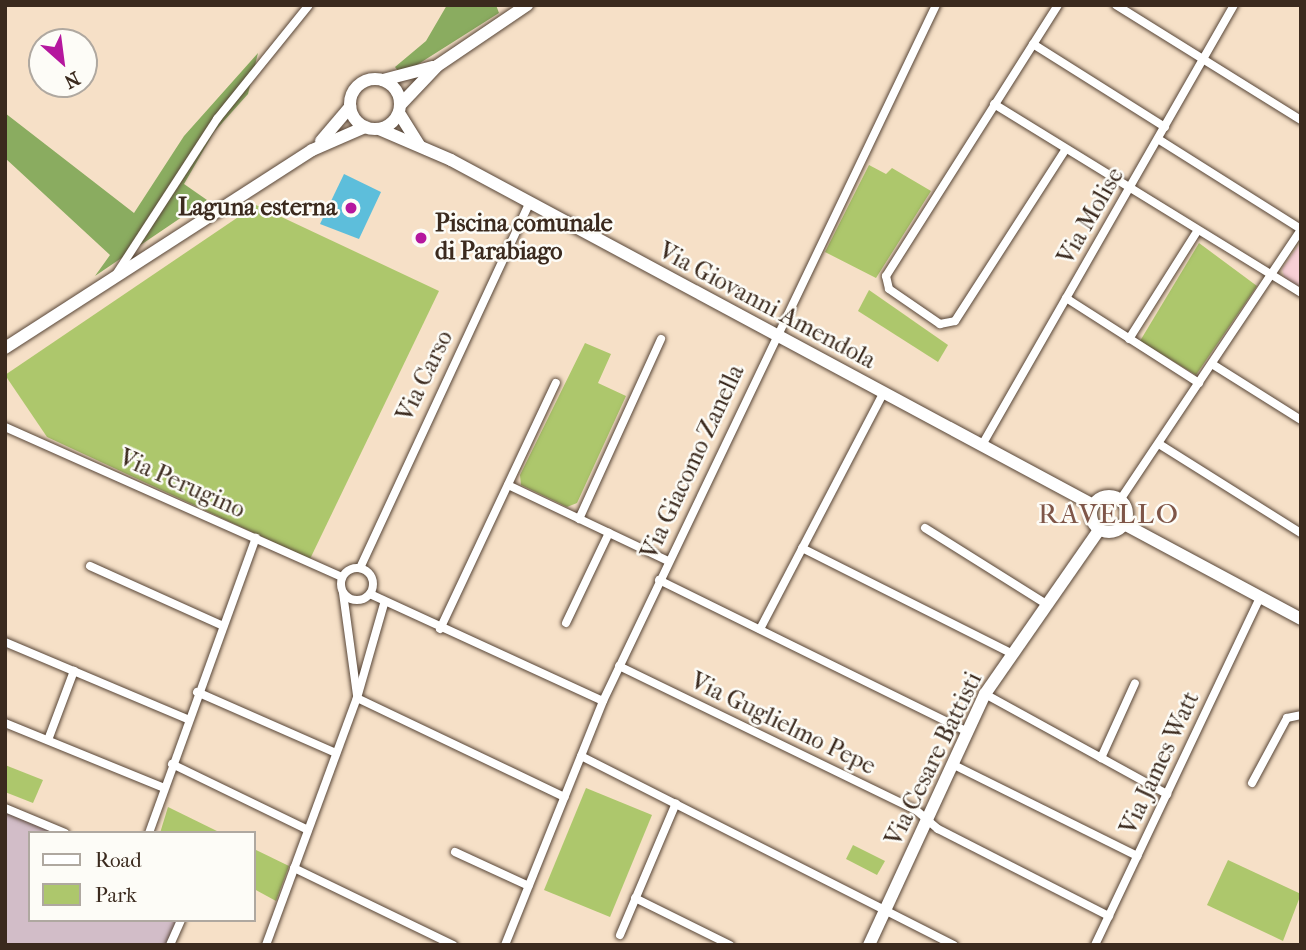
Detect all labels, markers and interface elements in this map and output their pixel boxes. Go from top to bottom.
north arrow [28,28,98,98]
text: N [60,67,83,93]
street label: Via Molise [1052,162,1130,270]
place label: Laguna esterna [178,194,337,222]
marker: Laguna esterna [343,200,359,216]
place label: Piscina comunale di Parabiago [435,210,613,266]
marker: Piscina comunale di Parabiago [413,230,429,246]
street label: Via Giovanni Amendola [654,237,880,375]
street label: Via Carso [391,326,459,426]
street label: Via Giacomo Zanella [635,360,751,564]
street label: Via Perugino [115,443,249,525]
district label: RAVELLO [1039,497,1179,531]
street label: Via Guglielmo Pepe [686,667,880,781]
street label: Via Cesare Battisti [880,668,988,850]
street label: Via James Watt [1114,687,1206,839]
legend [28,831,256,922]
text: Road [95,848,142,872]
text: Park [95,883,137,907]

